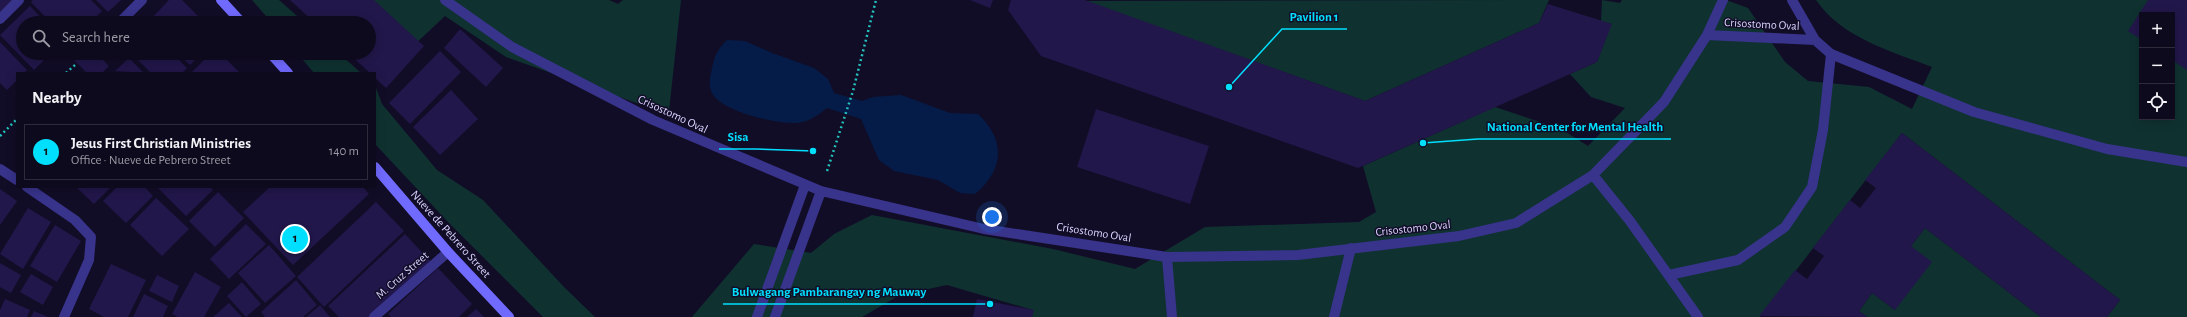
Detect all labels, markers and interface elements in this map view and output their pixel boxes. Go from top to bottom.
callout: Pavilion 1 [1282,4,1347,29]
text: Pavilion 1 [1290,11,1338,24]
map controls [2139,12,2175,120]
button: + [2139,12,2175,48]
search box [16,16,376,60]
street label: Crisostomo Oval [1724,16,1800,32]
icon: search [30,27,52,49]
text: Search here [62,30,130,45]
button: − [2139,48,2175,84]
button: locate [2139,84,2175,120]
text: Nearby [32,89,82,106]
street label: Crisostomo Oval [636,93,710,135]
callout: National Center for Mental Health [1478,114,1671,139]
text: National Center for Mental Health [1487,121,1663,134]
callout: Sisa [719,124,756,149]
text: Sisa [727,131,749,144]
text: Jesus First Christian Ministries [71,136,251,151]
text: 1 [44,145,48,158]
text: 140 m [329,145,359,158]
text: Office · Nueve de Pebrero Street [71,154,231,167]
street label: Nueve de Pebrero Street [409,188,493,280]
your location [982,207,1002,227]
street label: Crisostomo Oval [1375,218,1451,238]
street label: Crisostomo Oval [1056,220,1132,244]
pin: 1 [282,224,308,254]
street label: M. Cruz Street [373,249,431,301]
callout: Bulwagang Pambarangay ng Mauway [723,279,934,304]
text: Bulwagang Pambarangay ng Mauway [732,286,926,299]

